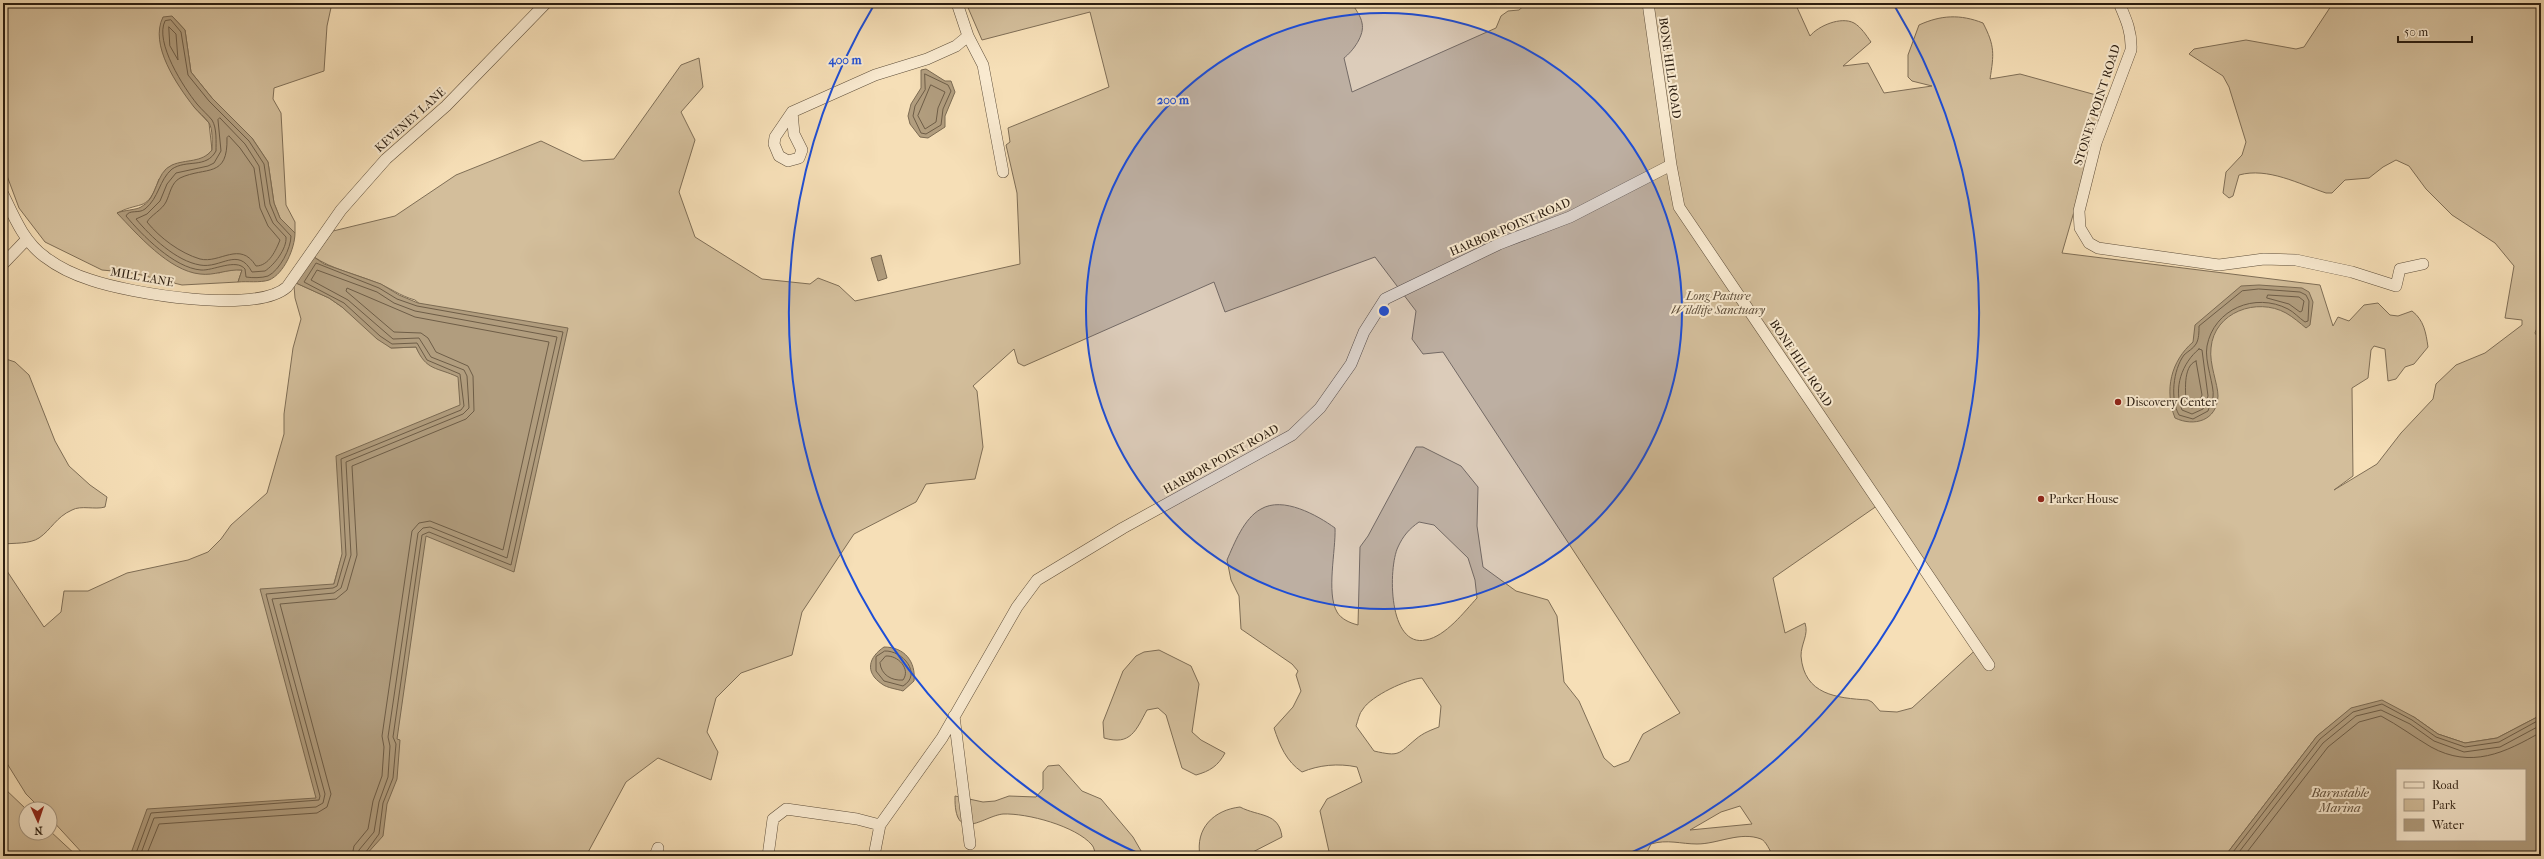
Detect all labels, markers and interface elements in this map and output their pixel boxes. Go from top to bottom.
street label: BONE HILL ROAD [1656,17,1684,119]
scale bar [2398,18,2472,44]
text: 50 m [2404,25,2428,39]
street label: STONEY POINT ROAD [2071,43,2123,167]
text: 400 m [828,53,862,68]
street label: KEVENEY LANE [372,85,448,155]
text: 200 m [1157,93,1190,107]
street label: HARBOR POINT ROAD [1447,195,1573,259]
street label: MILL LANE [109,265,175,289]
park label: Long Pasture Wildlife Sanctuary [1671,289,1766,317]
centre of rings [1377,304,1391,318]
street label: BONE HILL ROAD [1767,317,1835,409]
place label: Discovery Center [2126,395,2217,409]
marker: Discovery Center [2113,397,2123,407]
street label: HARBOR POINT ROAD [1161,421,1281,497]
place label: Parker House [2049,492,2119,506]
marker: Parker House [2036,494,2046,504]
legend [2396,769,2526,841]
text: Road [2432,778,2459,792]
water label: Barnstable Marina [2310,785,2370,815]
text: Park [2432,798,2457,812]
north arrow [18,801,58,841]
text: Water [2431,818,2465,832]
text: N [33,824,43,837]

